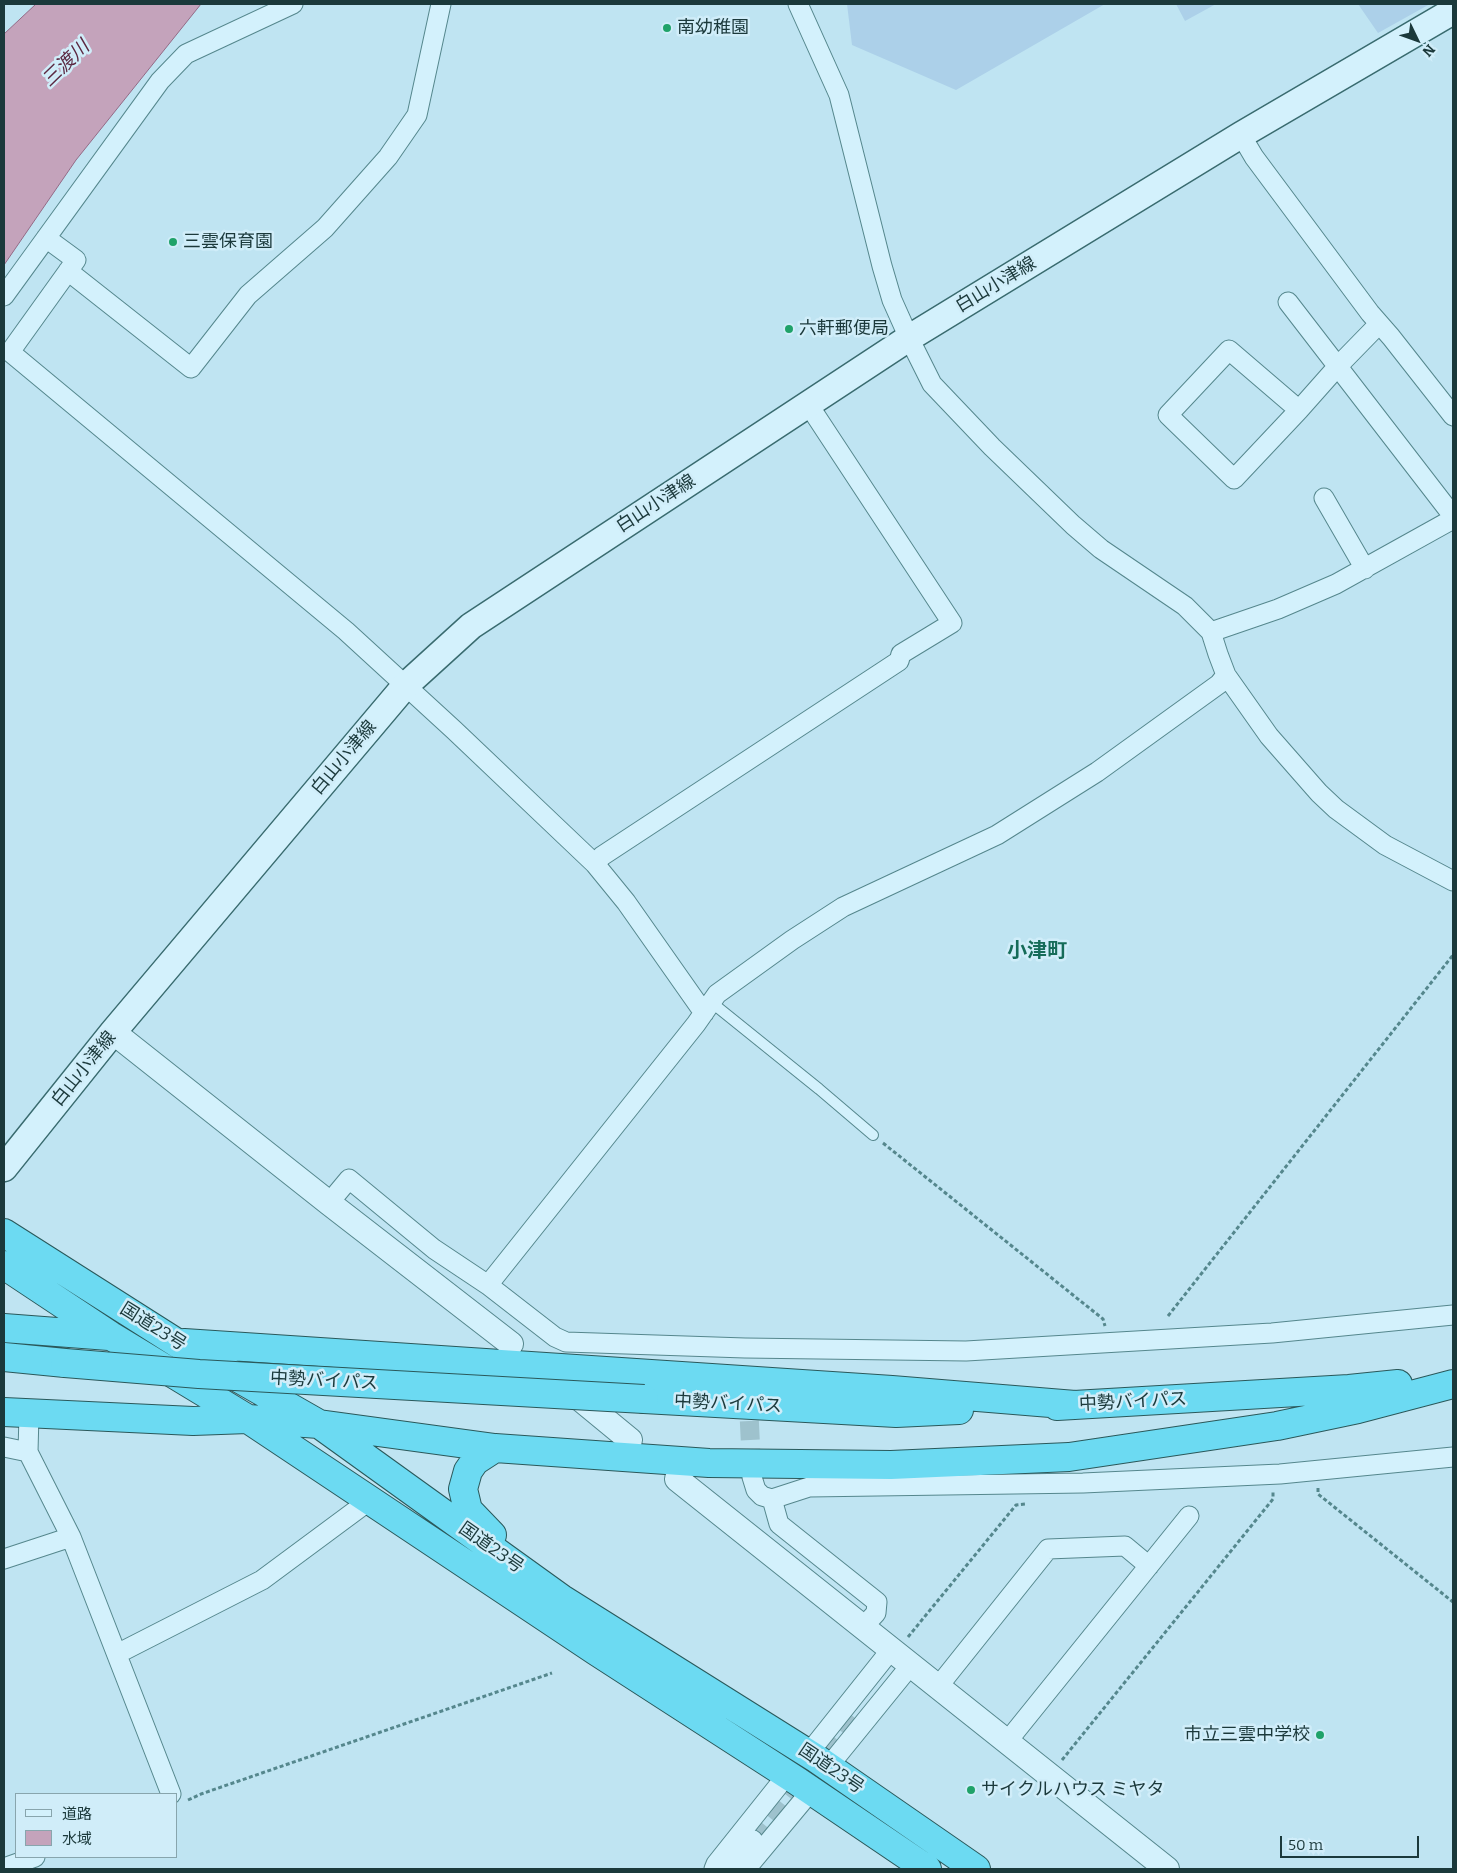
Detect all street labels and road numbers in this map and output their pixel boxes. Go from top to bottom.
street label: 白山小津線 [952,253,1040,317]
street label: 白山小津線 [612,470,700,538]
street label: 白山小津線 [307,717,381,799]
street label: 白山小津線 [47,1027,121,1111]
street label: 国道23号 [116,1298,190,1356]
street label: 中勢バイパス [270,1367,378,1395]
street label: 中勢バイパス [1079,1388,1187,1416]
street label: 中勢バイパス [674,1390,782,1418]
street label: 国道23号 [454,1518,528,1578]
street label: 国道23号 [794,1739,868,1799]

